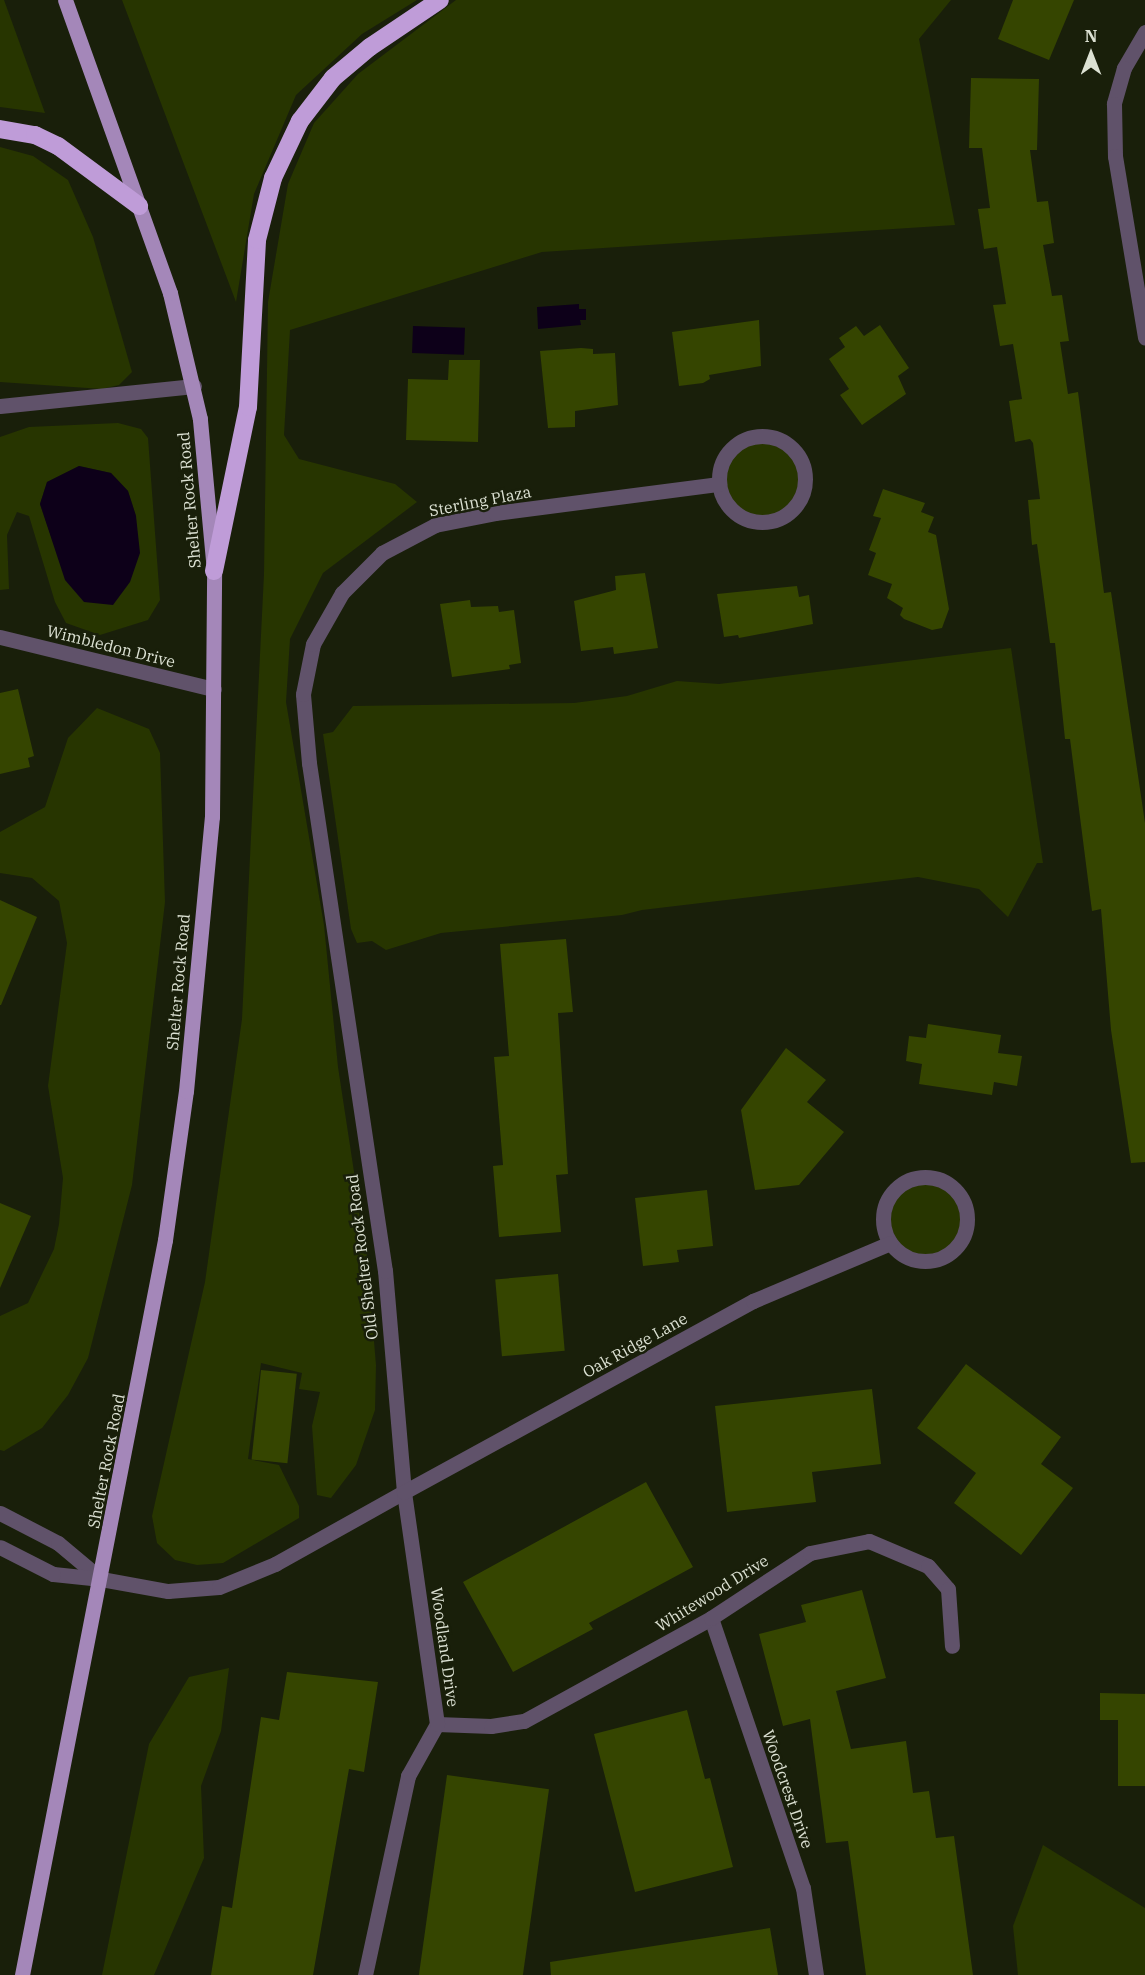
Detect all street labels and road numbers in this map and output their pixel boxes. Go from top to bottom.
street label: Shelter Rock Road [173,431,205,569]
street label: Sterling Plaza [427,482,533,520]
street label: Wimbledon Drive [45,621,177,671]
street label: Shelter Rock Road [162,913,194,1051]
street label: Old Shelter Rock Road [342,1173,382,1341]
street label: Oak Ridge Lane [579,1308,691,1382]
street label: Shelter Rock Road [84,1392,128,1530]
street label: Whitewood Drive [652,1551,772,1635]
street label: Woodland Drive [427,1586,463,1708]
street label: Woodcrest Drive [759,1727,817,1851]

